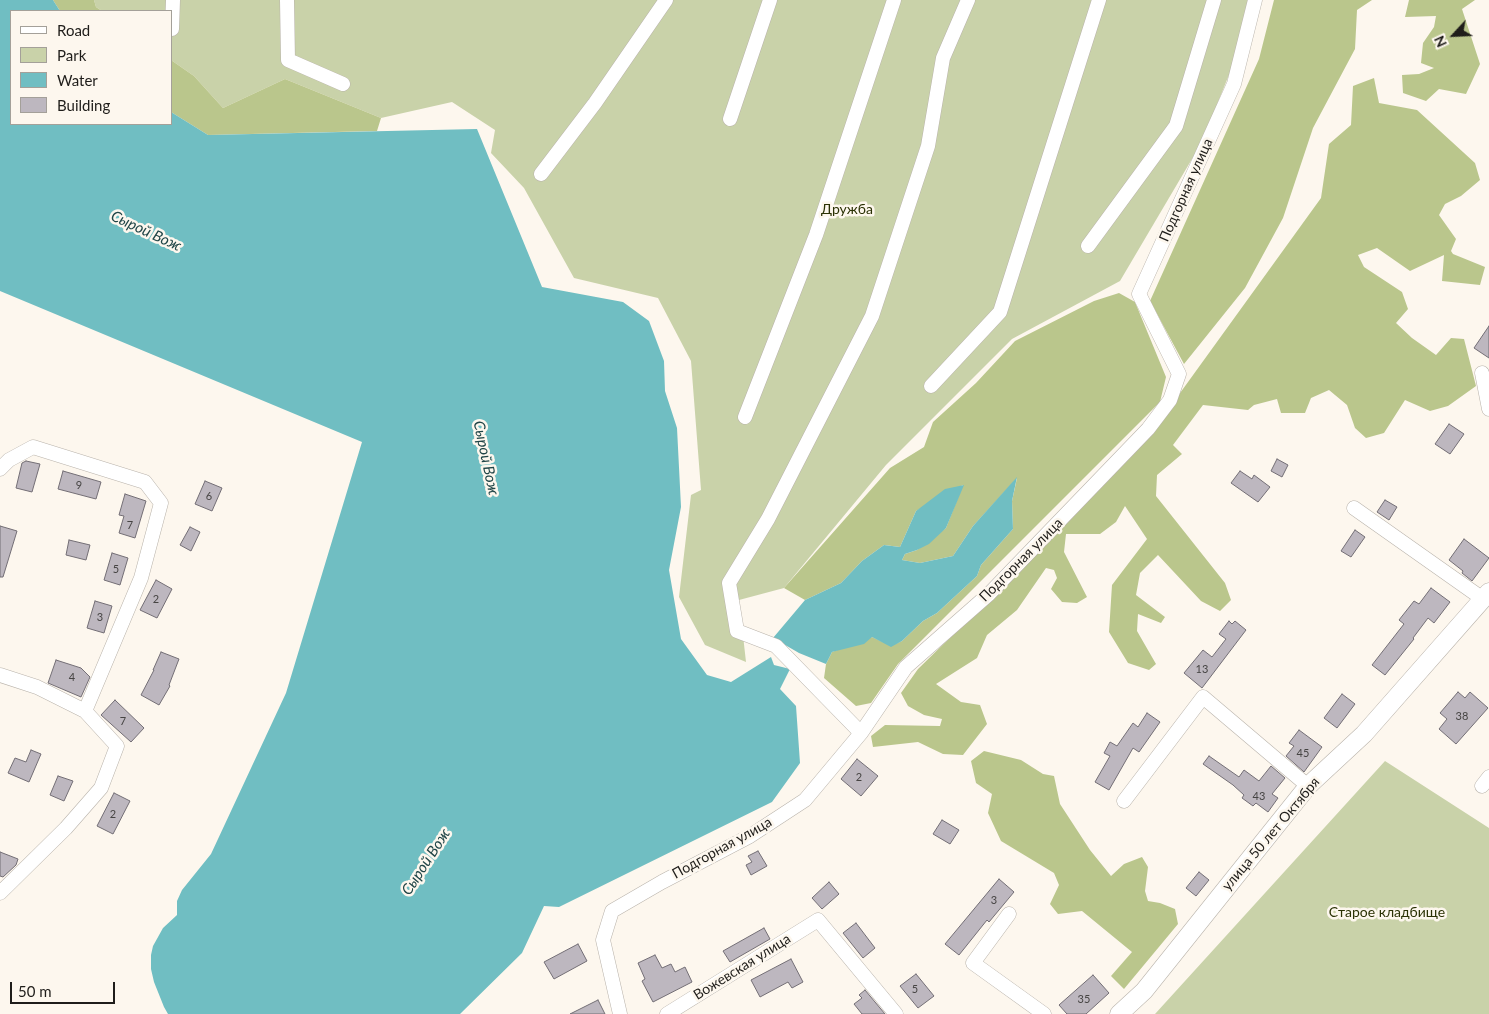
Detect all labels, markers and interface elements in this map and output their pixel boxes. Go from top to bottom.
legend [10,10,172,125]
north arrow [1429,10,1479,60]
text: Road [57,21,90,39]
text: N [1430,33,1450,50]
text: Park [57,46,86,64]
text: Water [57,71,98,89]
text: Building [57,96,110,114]
street label: Подгорная улица [1156,136,1216,244]
park label: Дружба [821,201,873,217]
water label: Сырой Вож [108,207,184,255]
water label: Сырой Вож [469,419,503,497]
house number: 9 [76,478,82,492]
house number: 6 [206,489,212,503]
street label: Подгорная улица [976,515,1066,605]
house number: 7 [127,518,133,532]
house number: 5 [113,562,119,576]
house number: 2 [153,592,159,606]
house number: 3 [97,610,103,624]
house number: 13 [1196,662,1208,676]
house number: 4 [69,670,75,684]
house number: 38 [1456,709,1468,723]
house number: 7 [120,714,126,728]
house number: 45 [1297,746,1309,760]
house number: 2 [856,770,862,784]
street label: улица 50 лет Октября [1219,774,1323,894]
house number: 43 [1253,789,1265,803]
house number: 2 [110,807,116,821]
street label: Подгорная улица [669,814,775,882]
water label: Сырой Вож [398,825,454,899]
house number: 3 [991,893,997,907]
park label: Старое кладбище [1329,904,1445,920]
street label: Вожевская улица [690,930,794,1004]
scale bar [12,972,118,1004]
text: 50 m [18,982,52,1000]
house number: 5 [912,982,918,996]
house number: 35 [1078,992,1090,1006]

